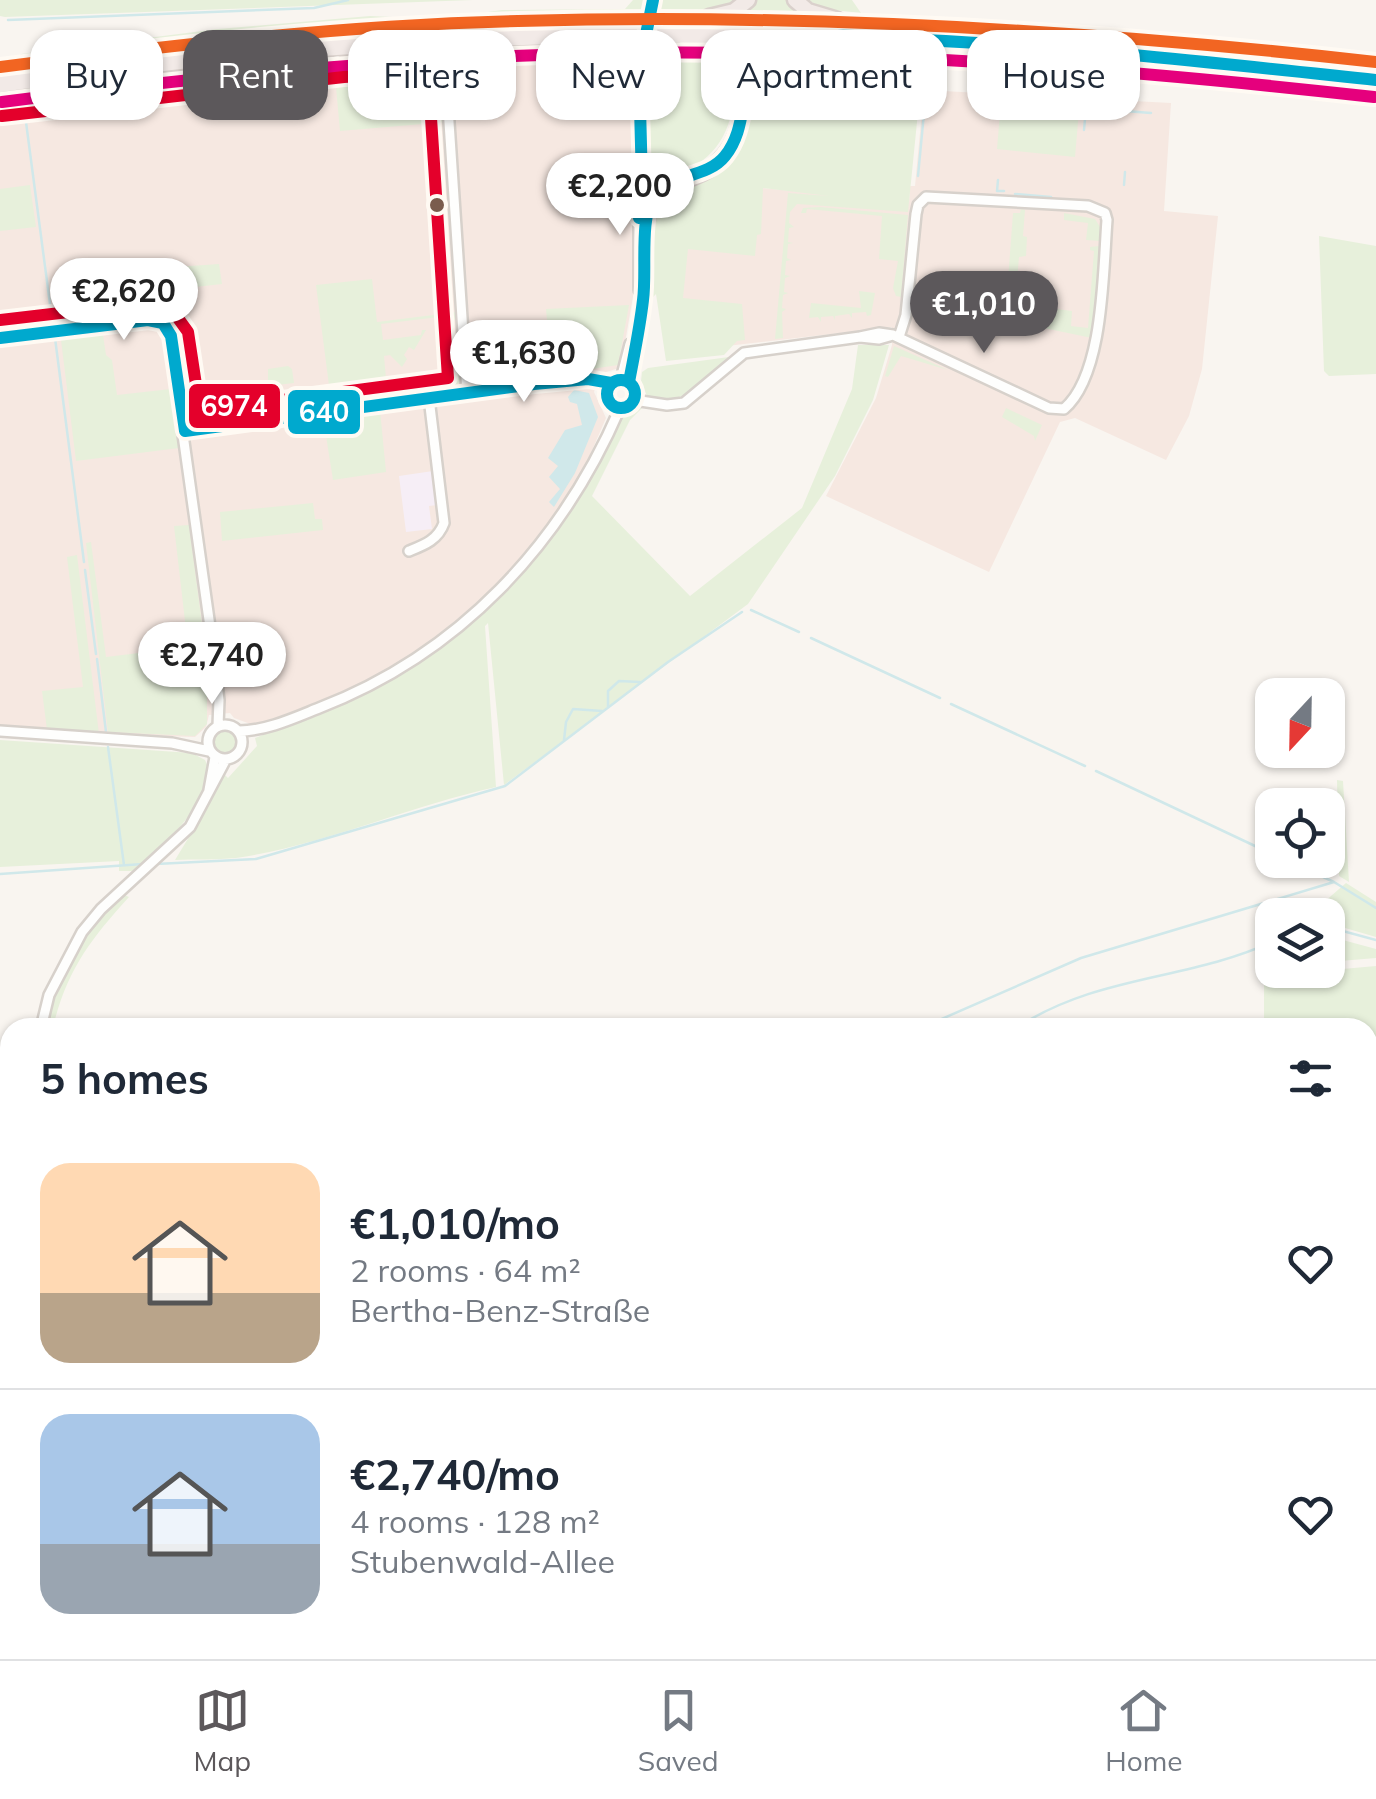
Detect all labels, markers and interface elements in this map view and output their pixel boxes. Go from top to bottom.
chip: Buy [30,30,163,120]
chip: Rent [183,30,328,120]
chip: Filters [348,30,516,120]
chip: New [536,30,681,120]
chip: Apartment [701,30,947,120]
chip: House [967,30,1140,120]
pin: €2,200 [539,153,701,238]
text: €2,200 [568,165,672,205]
unlabelled marker [427,195,447,215]
pin: €2,620 [43,258,205,343]
text: €2,620 [72,270,176,310]
pin: €1,010 [903,271,1065,356]
text: €1,010 [932,283,1036,323]
pin: €1,630 [443,320,605,405]
text: €1,630 [472,332,576,372]
line badge: 6974 [187,382,282,430]
text: 6974 [200,388,268,423]
line badge: 640 [286,388,362,436]
text: 640 [299,394,349,429]
pin: €2,740 [131,622,293,707]
text: €2,740 [160,634,264,674]
north arrow [1255,678,1345,768]
map controls [1255,678,1345,988]
button: locate [1255,788,1345,878]
button: layers [1255,898,1345,988]
icon: filters [1283,1051,1338,1106]
text: 5 homes [40,1052,209,1105]
text: €1,010/mo [350,1197,560,1250]
icon: home [120,1203,240,1323]
icon: heart [1283,1236,1338,1291]
text: 2 rooms · 64 m² [350,1250,581,1290]
text: Bertha-Benz-Straße [350,1290,650,1330]
text: €2,740/mo [350,1448,560,1501]
icon: home [120,1454,240,1574]
icon: heart [1283,1487,1338,1542]
text: 4 rooms · 128 m² [350,1501,600,1541]
text: Stubenwald-Allee [350,1541,615,1581]
tab: Map [193,1683,251,1778]
tab: Saved [638,1683,719,1778]
tab: Home [1105,1683,1183,1778]

